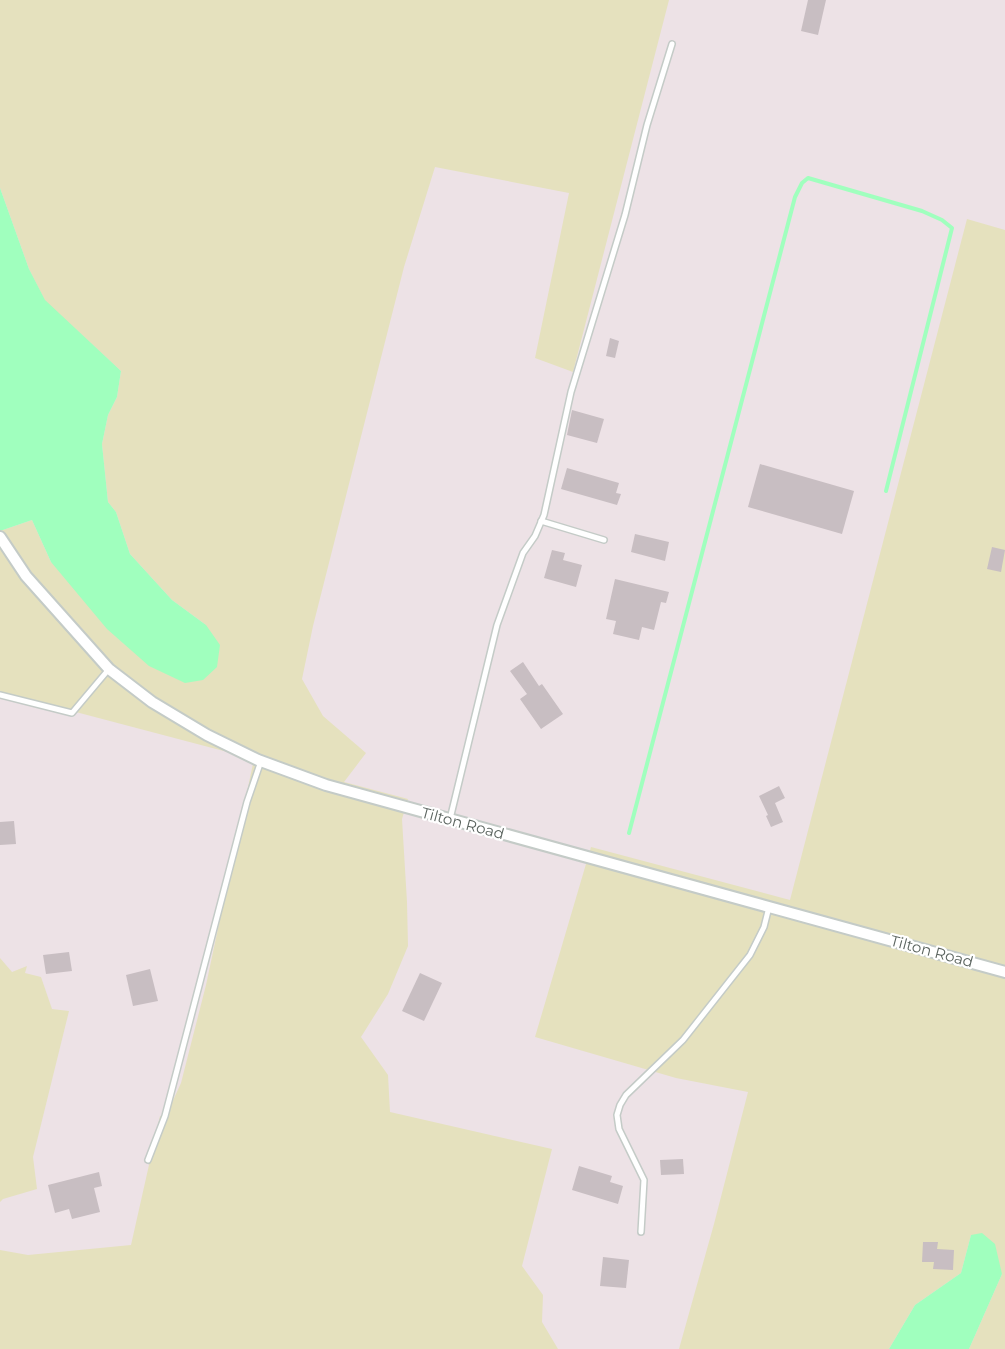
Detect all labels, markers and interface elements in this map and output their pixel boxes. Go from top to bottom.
street label: Tilton Road [419,803,507,843]
street label: Tilton Road [888,931,976,971]

